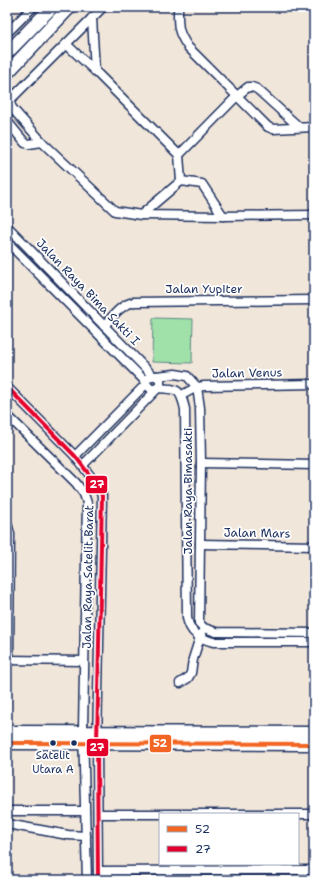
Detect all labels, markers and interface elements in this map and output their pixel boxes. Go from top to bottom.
street label: Jalan Raya Bima Sakti I [33,235,144,349]
street label: Jalan Yupiter [165,281,243,297]
street label: Jalan Venus [211,364,283,382]
street label: Jalan Raya Bimasakti [180,428,196,554]
line badge: 27 [85,475,108,494]
text: 27 [90,477,105,492]
street label: Jalan Raya Satelit Barat [79,505,97,649]
street label: Jalan Mars [223,524,291,542]
line badge: 52 [149,734,172,753]
text: 52 [153,736,167,751]
marker: Satelit Utara A [48,738,58,748]
unlabelled marker [69,738,79,748]
line badge: 27 [86,738,109,757]
text: 27 [90,740,105,755]
place label: Satelit Utara A [32,748,74,777]
legend [159,813,299,865]
text: 52 [195,821,210,837]
text: 27 [195,841,211,857]

